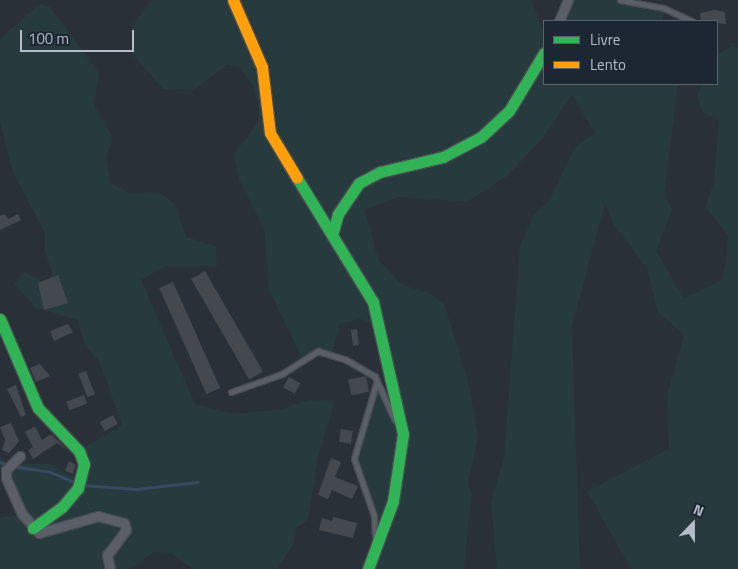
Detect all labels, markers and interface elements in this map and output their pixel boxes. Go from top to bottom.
scale bar [22,20,136,52]
legend [543,20,718,85]
text: 100 m [28,27,69,50]
text: Livre [590,28,620,51]
text: Lento [590,53,626,76]
text: N [690,498,707,521]
north arrow [668,499,718,549]

